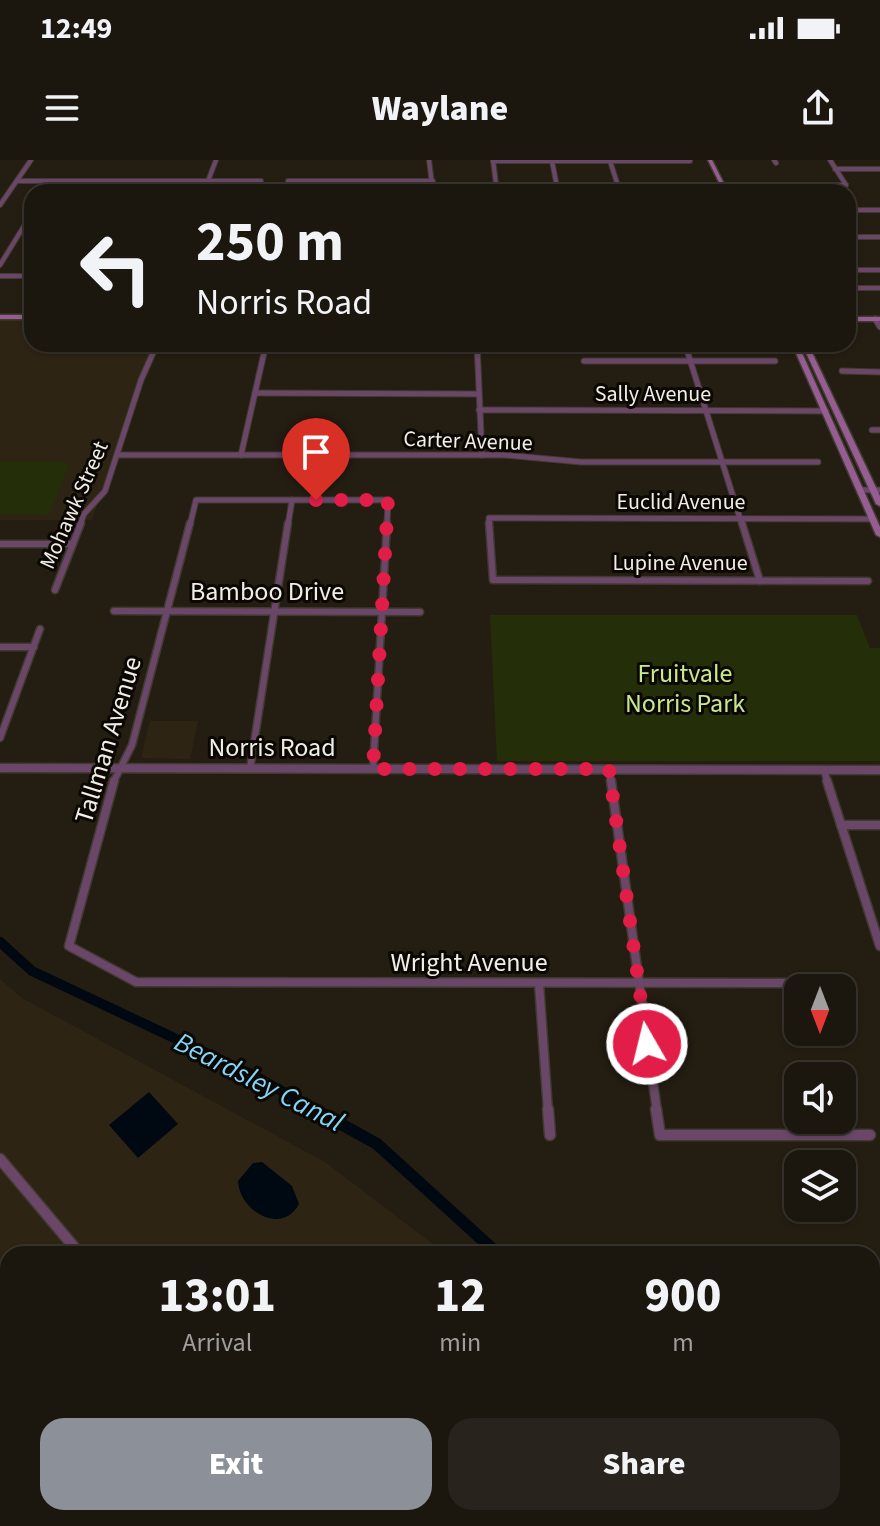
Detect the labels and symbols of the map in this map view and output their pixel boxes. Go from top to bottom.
street label: Sally Avenue [595,378,711,410]
pin [282,418,350,500]
street label: Carter Avenue [403,423,533,459]
street label: Mohawk Street [31,435,117,574]
street label: Euclid Avenue [616,486,746,518]
street label: Lupine Avenue [612,547,748,579]
street label: Bamboo Drive [190,573,344,610]
street label: Tallman Avenue [65,652,151,828]
park label: Fruitvale Norris Park [625,655,745,722]
street label: Norris Road [208,729,336,766]
street label: Wright Avenue [390,944,548,981]
north arrow [784,974,856,1046]
position arrow [605,1002,689,1086]
water label: Beardsley Canal [167,1022,351,1142]

